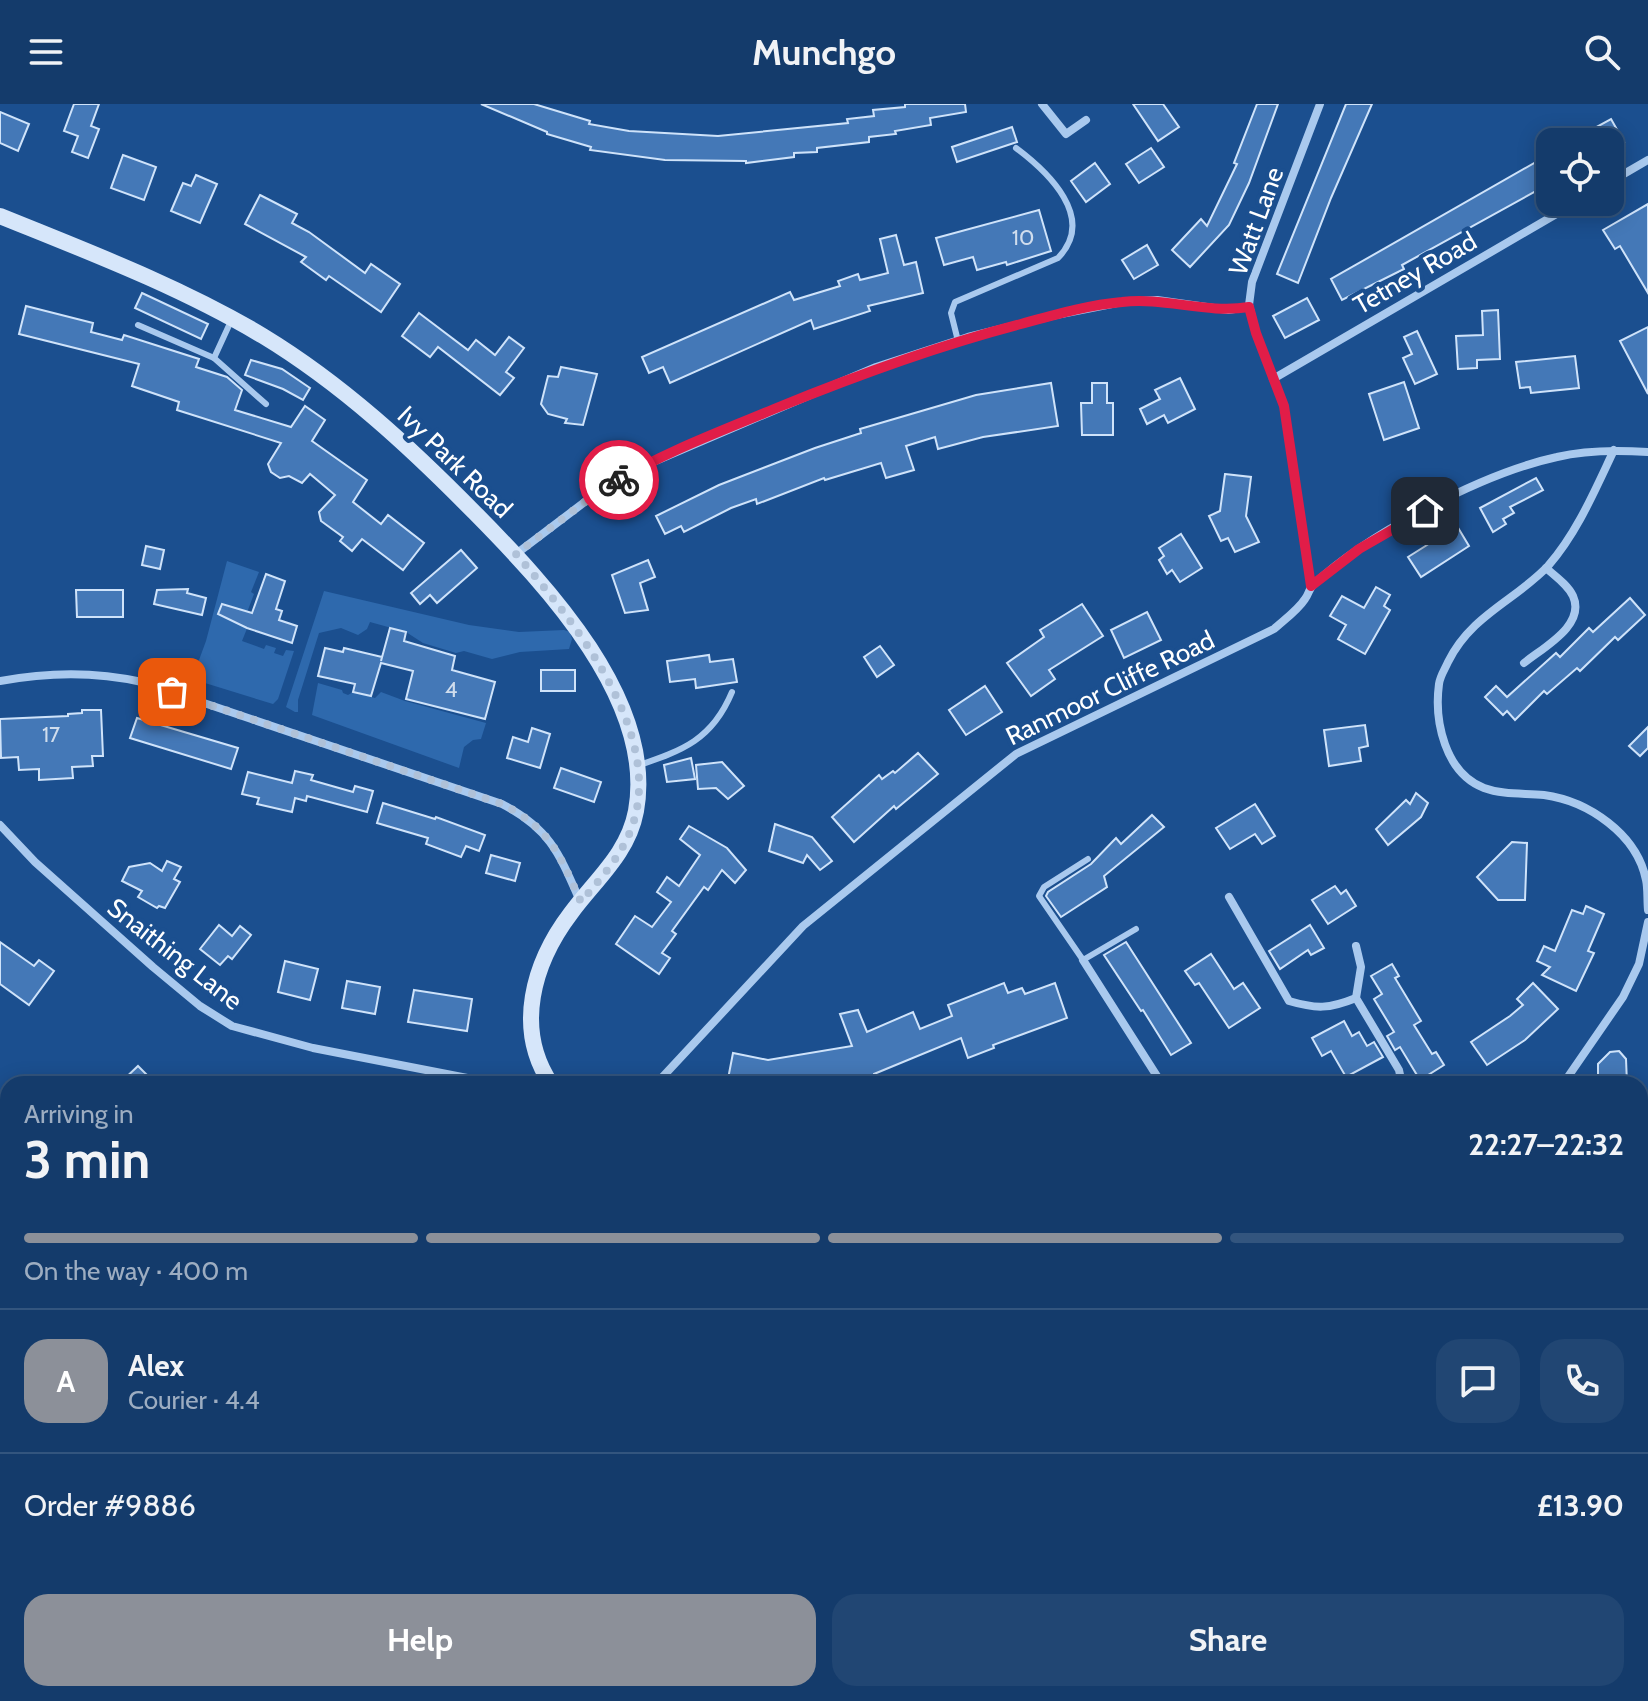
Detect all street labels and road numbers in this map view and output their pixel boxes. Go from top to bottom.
street label: Watt Lane [1222,163,1290,279]
street label: Tetney Road [1348,225,1482,321]
street label: Ivy Park Road [391,399,519,525]
street label: Ranmoor Cliffe Road [1000,624,1220,752]
street label: Snaithing Lane [101,891,249,1017]

